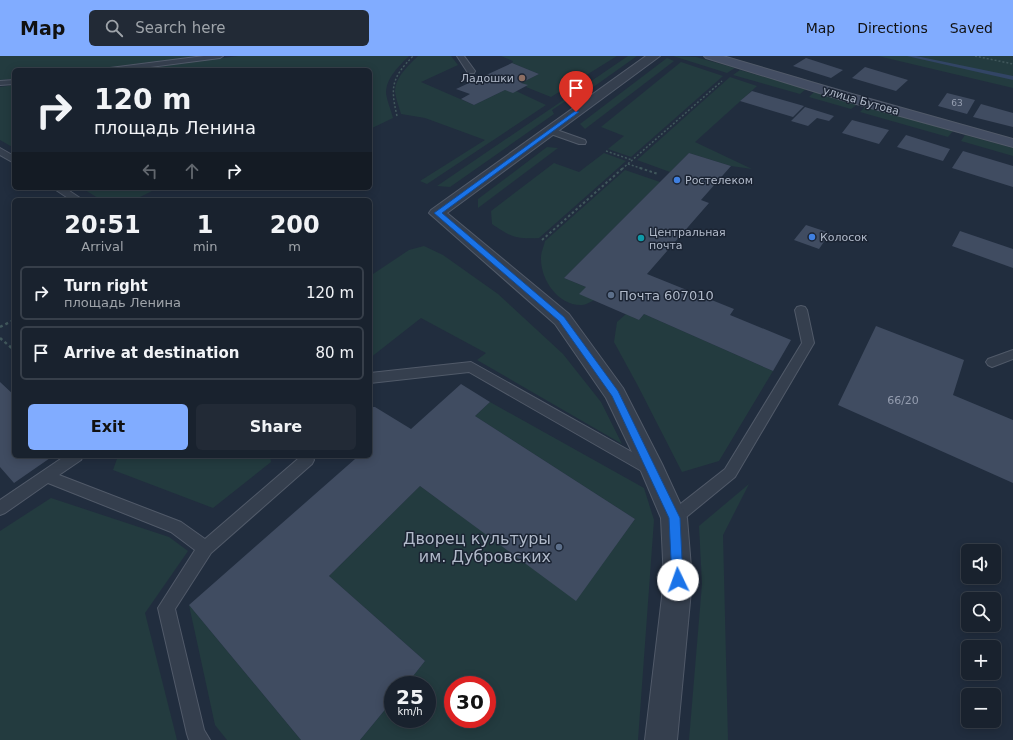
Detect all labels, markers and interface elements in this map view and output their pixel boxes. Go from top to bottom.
search box [89,10,369,46]
text: Map [20,17,65,39]
icon: search [103,17,125,39]
text: Search here [135,19,225,37]
text: Map [806,20,835,36]
text: Directions [857,20,928,36]
text: Saved [950,20,993,36]
pin [559,71,593,112]
place label: Ладошки [461,72,514,85]
marker: Ладошки [517,73,527,83]
icon: arrive [565,77,587,99]
text: 120 m [94,83,191,116]
icon: right [28,84,80,136]
street label: улица Бутова [821,84,901,118]
house number: 63 [951,98,963,108]
text: площадь Ленина [94,117,256,138]
icon: left [139,160,161,182]
icon: ahead [181,160,203,182]
icon: right [223,160,245,182]
place label: Ростелеком [685,174,753,187]
marker: Ростелеком [672,175,682,185]
text: 20:51 [64,211,141,239]
text: 1 [197,211,213,239]
text: 200 [270,211,320,239]
place label: Центральная почта [649,226,726,252]
place label: Колосок [820,231,868,244]
marker: Колосок [807,232,817,242]
marker: Центральная почта [636,233,646,243]
text: Arrival [81,239,124,254]
text: min [193,239,217,254]
text: m [288,239,301,254]
text: Turn right [64,277,148,295]
icon: right [30,282,52,304]
text: 120 m [306,284,354,302]
place label: Почта 607010 [619,288,714,303]
marker: Почта 607010 [606,290,616,300]
text: площадь Ленина [64,295,181,310]
icon: arrive [30,342,52,364]
text: Arrive at destination [64,344,239,362]
text: 80 m [316,344,354,362]
house number: 66/20 [887,394,919,407]
button: Exit [28,404,188,450]
button: Share [196,404,356,450]
place label: Дворец культуры им. Дубровских [403,529,551,566]
marker: Дворец культуры им. Дубровских [554,542,564,552]
map controls [961,544,1001,728]
button: sound [961,544,1001,584]
position arrow [657,559,699,601]
button: search [961,592,1001,632]
button: + [961,640,1001,680]
speed limit sign: 30 [444,676,496,728]
text: 25 [396,685,424,709]
button: − [961,688,1001,728]
text: km/h [397,706,423,717]

